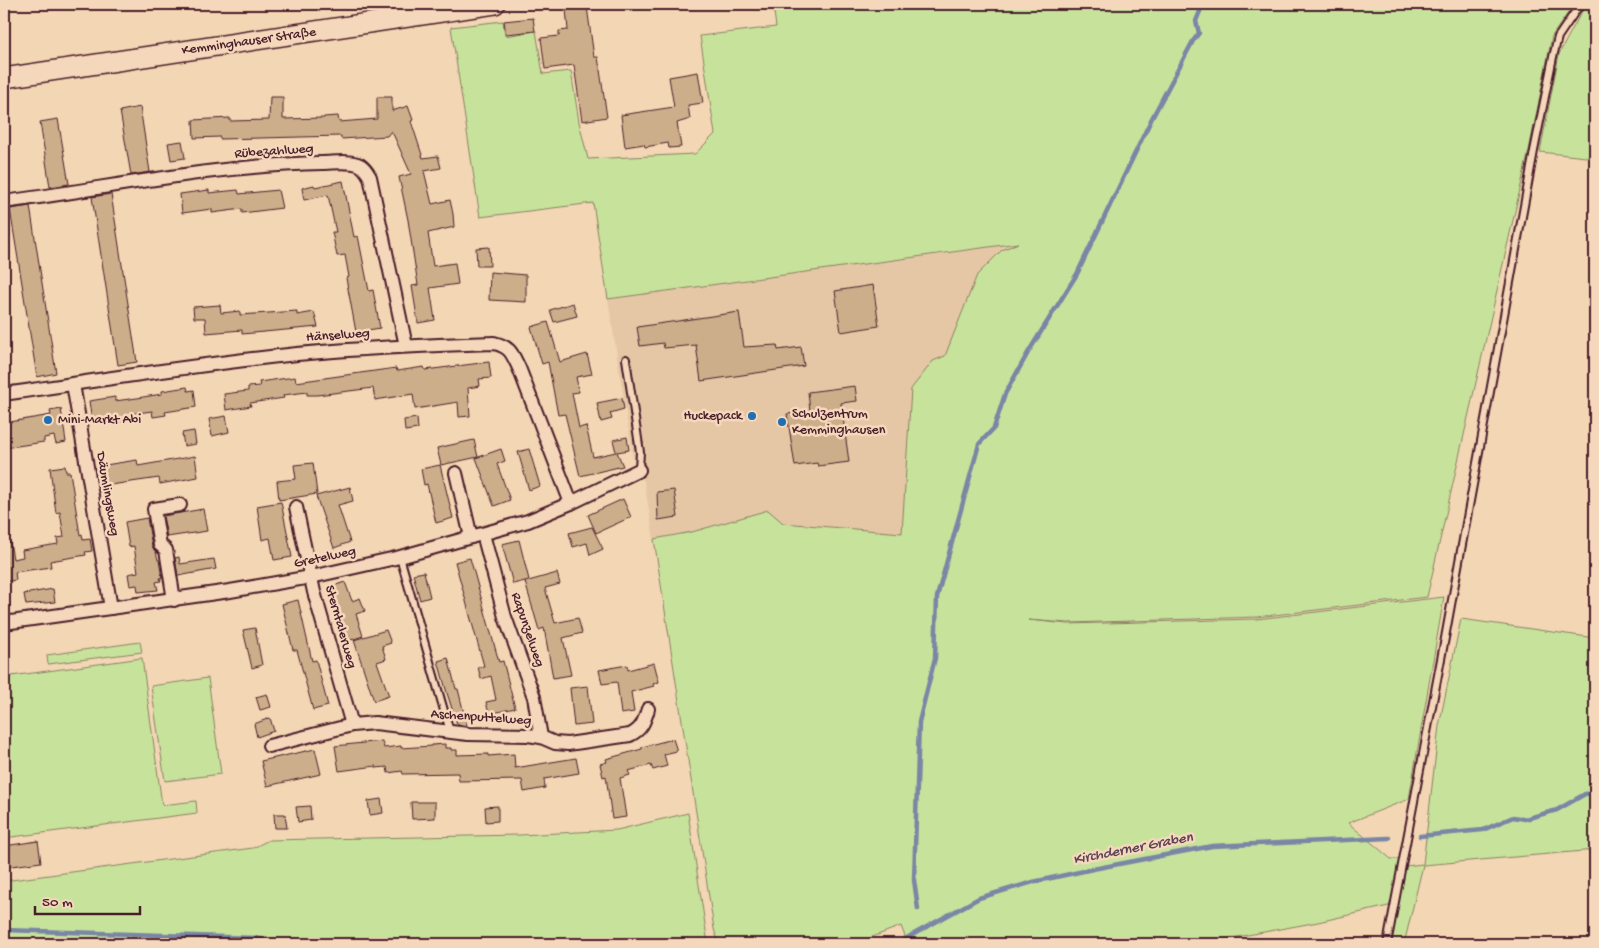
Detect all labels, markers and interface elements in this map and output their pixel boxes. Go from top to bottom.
street label: Kemminghauser Straße [181,24,318,60]
street label: Rübezahlweg [234,141,314,163]
street label: Hänselweg [306,325,371,347]
place label: Schulzentrum Kemminghausen [792,406,886,439]
place label: Huckepack [684,408,744,425]
marker: Huckepack [746,410,758,422]
place label: Mini-Markt Abi [58,412,141,429]
marker: Mini-Markt Abi [42,414,54,426]
marker: Schulzentrum Kemminghausen [776,416,788,428]
street label: Däumlingsweg [91,450,123,538]
street label: Gretelweg [292,543,358,573]
street label: Sterntalerweg [320,583,360,671]
street label: Rapunzelweg [506,590,548,670]
street label: Aschenputtelweg [430,706,532,730]
water label: Kirchderner Graben [1072,828,1195,869]
scale bar [35,883,140,915]
text: 50 m [42,894,73,912]

